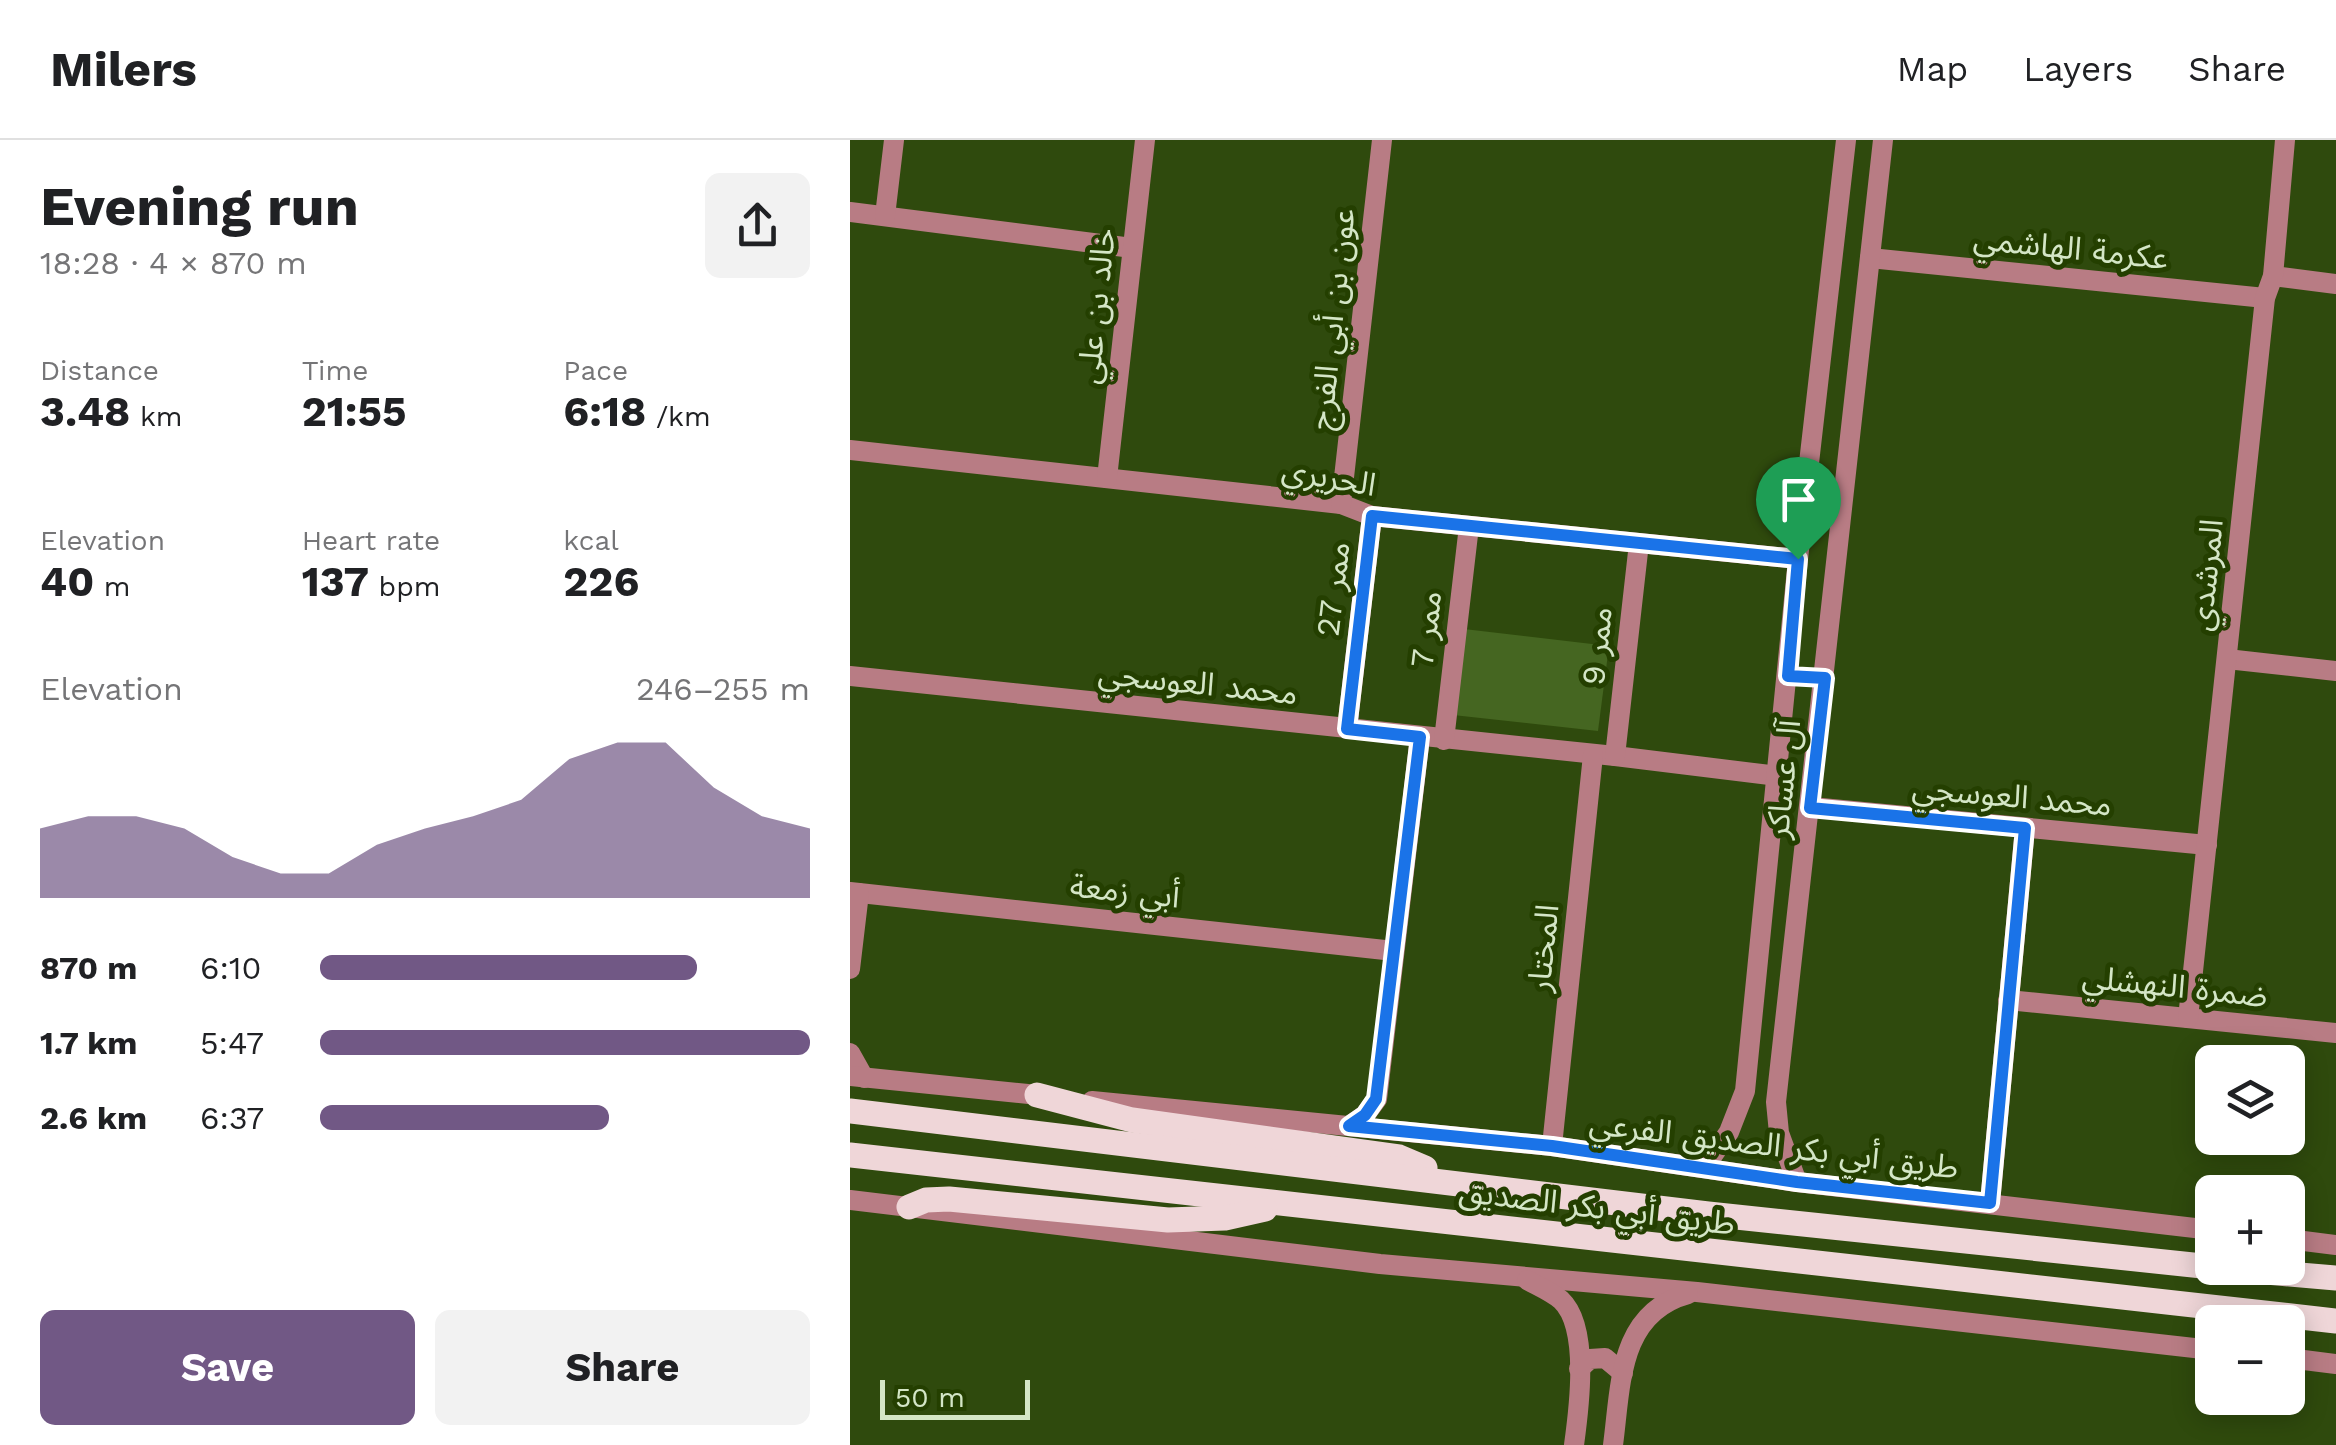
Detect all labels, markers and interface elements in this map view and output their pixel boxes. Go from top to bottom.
text: Milers [50,41,197,98]
text: Map [1897,48,1968,90]
text: Layers [2023,48,2133,90]
text: Share [2188,48,2286,90]
button: share [705,173,810,278]
text: Evening run [40,174,359,238]
street label: عون بن أبي الفرج [1301,206,1368,432]
street label: عكرمة الهاشمي [1971,219,2170,283]
street label: خالد بن علي [1069,226,1128,386]
text: 18:28 · 4 × 870 m [40,244,307,282]
text: Distance [40,354,159,387]
text: Time [302,354,368,387]
text: Pace [563,354,628,387]
text: 3.48 [40,387,130,436]
text: 21:55 [302,387,406,436]
text: 6:18 [563,387,646,436]
text: km [130,400,183,433]
text: /km [646,400,711,433]
street label: الحريري [1278,450,1379,509]
pin [1756,457,1841,560]
icon: arrive [1771,472,1826,527]
street label: المرشدي [2181,517,2236,634]
text: Elevation [40,524,165,557]
text: Heart rate [302,524,440,557]
text: kcal [563,524,619,557]
street label: ممر 27 [1308,540,1358,638]
text: 40 [40,557,94,606]
text: 137 [302,557,369,606]
text: 226 [563,557,639,606]
text: m [94,570,130,603]
text: bpm [369,570,440,603]
street label: ممر 7 [1402,589,1450,669]
street label: ممر 9 [1574,605,1620,687]
street label: محمد العوسجي [1096,654,1300,718]
text: Elevation [40,670,183,708]
text: 246–255 m [636,670,810,708]
street label: آل عساكر [1758,716,1808,841]
street label: محمد العوسجي [1910,768,2113,829]
street label: أبي زمعة [1068,866,1182,921]
street label: المختار [1519,902,1566,995]
text: 870 m [40,949,137,987]
text: 6:10 [200,949,261,987]
street label: ضمرة النهشلي [2080,957,2270,1020]
text: 1.7 km [40,1024,137,1062]
text: 5:47 [200,1024,264,1062]
map controls [2195,1045,2305,1415]
button: layers [2195,1045,2305,1155]
text: 2.6 km [40,1099,147,1137]
text: 6:37 [200,1099,264,1137]
street label: طريق أبي بكر الصديق الفرعي [1587,1103,1961,1192]
street label: طريق أبي بكر الصديق [1456,1171,1737,1248]
button: + [2195,1175,2305,1285]
button: − [2195,1305,2305,1415]
button: Save [40,1310,415,1425]
button: Share [435,1310,810,1425]
scale bar [880,1375,1030,1420]
text: 50 m [895,1381,965,1414]

